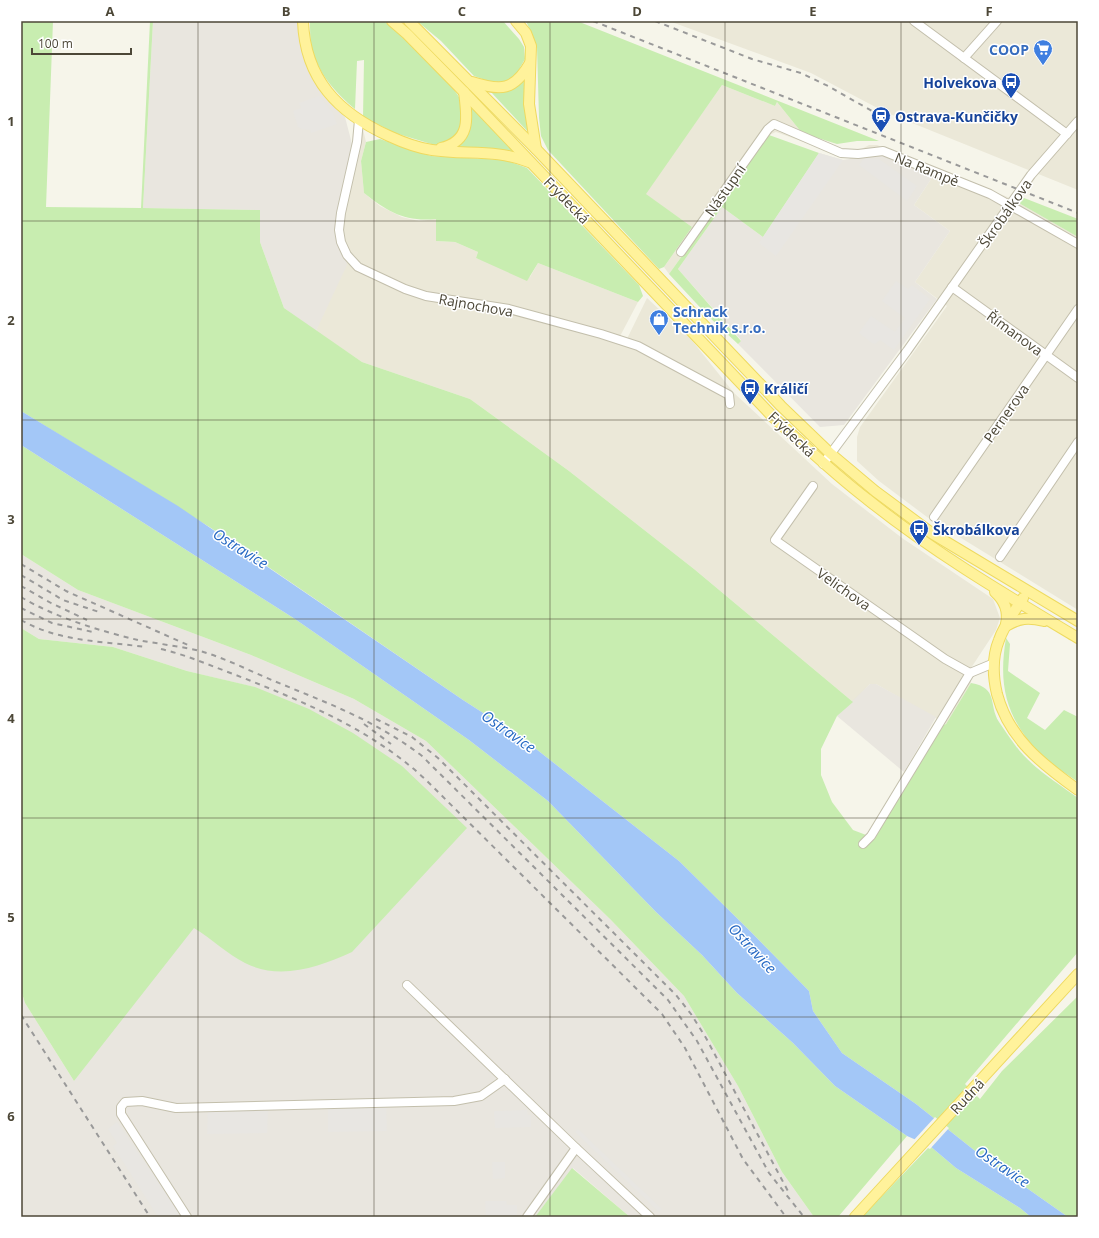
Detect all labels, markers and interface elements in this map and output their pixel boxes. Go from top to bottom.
text: A [106,2,115,20]
text: B [282,2,291,20]
text: C [458,2,466,20]
text: D [632,2,642,20]
text: E [809,2,817,20]
text: F [985,2,993,20]
scale bar [32,30,131,56]
text: 100 m [38,35,73,52]
supermarket icon: COOP [1032,38,1054,66]
place label: COOP [989,40,1029,59]
bus stop icon: Holvekova [1000,71,1022,99]
place label: Holvekova [923,73,997,92]
station icon: Ostrava-Kunčičky [870,105,892,133]
place label: Ostrava-Kunčičky [895,107,1018,126]
text: 1 [7,112,15,130]
street label: Na Rampě [892,147,962,191]
street label: Nástupní [700,160,750,220]
street label: Frýdecká [540,172,594,228]
street label: Škrobálkova [974,175,1036,251]
street label: Rajnochova [437,289,515,321]
place label: Schrack Technik s.r.o. [673,302,766,337]
street label: Římanova [983,306,1047,360]
shop icon: Schrack Technik s.r.o. [648,308,670,336]
text: 2 [7,311,15,329]
bus stop icon: Králičí [739,377,761,405]
place label: Králičí [764,379,809,398]
street label: Pernerova [979,380,1033,446]
street label: Frýdecká [764,407,820,461]
text: 3 [7,510,15,528]
bus stop icon: Škrobálkova [908,518,930,546]
place label: Škrobálkova [933,520,1020,539]
water label: Ostravice [210,523,273,573]
street label: Velichova [813,564,875,614]
water label: Ostravice [478,705,540,757]
text: 4 [7,709,15,727]
text: 5 [7,908,15,926]
water label: Ostravice [725,919,782,978]
street label: Rudná [946,1074,988,1118]
text: 6 [7,1107,15,1125]
water label: Ostravice [972,1140,1035,1192]

